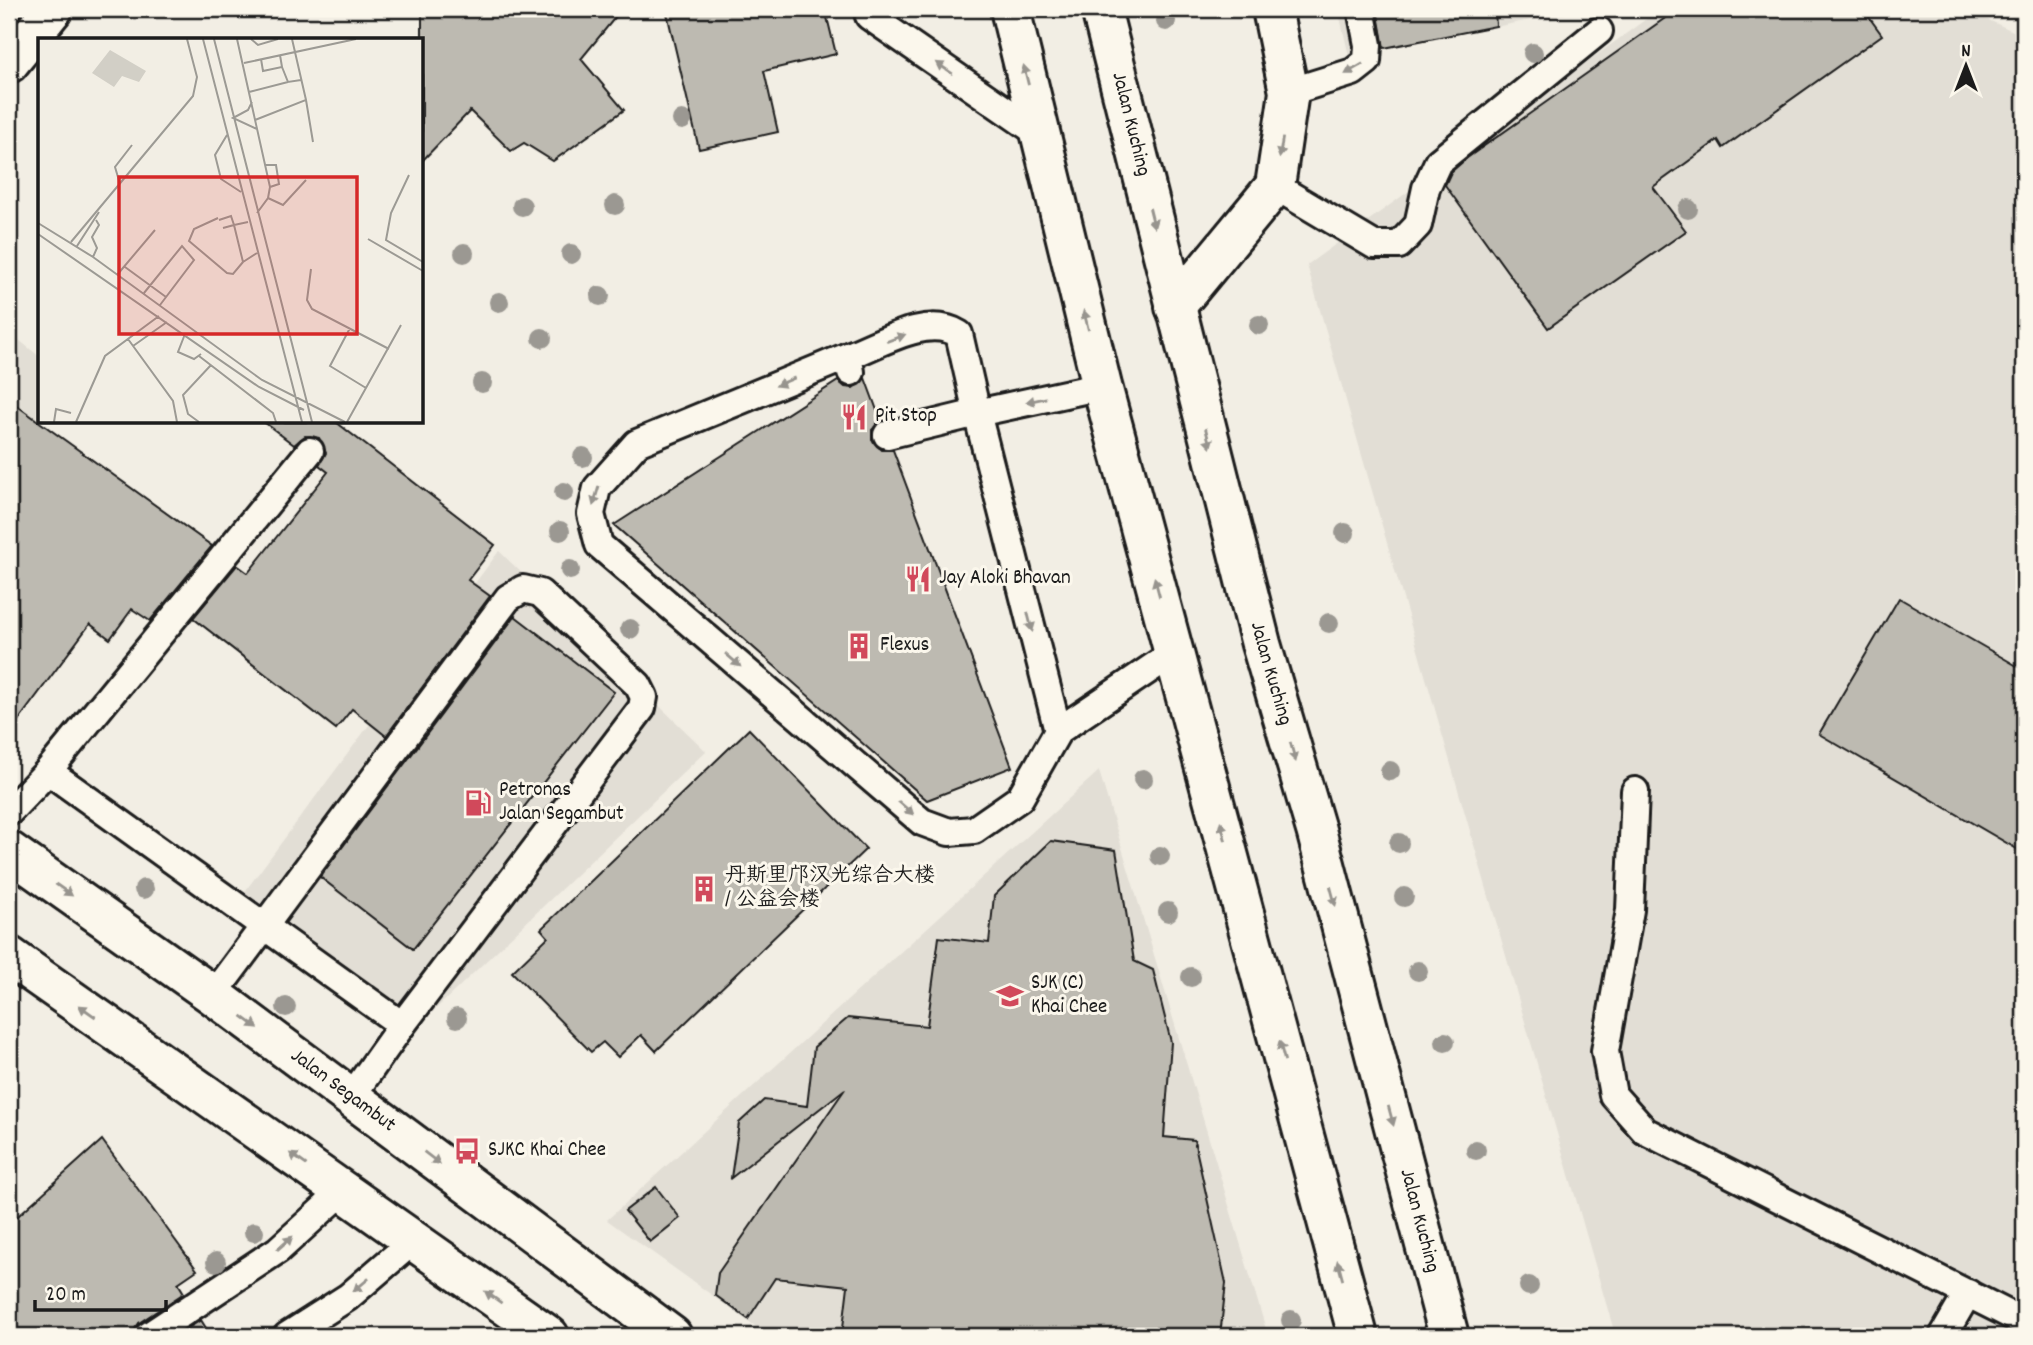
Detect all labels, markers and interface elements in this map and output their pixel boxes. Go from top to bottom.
north arrow [1932,32,2002,102]
inset map [38,38,424,424]
text: N [1961,39,1971,66]
one-way arrow [935,62,954,75]
one-way arrow [1345,63,1364,75]
one-way arrow [1020,64,1031,86]
street label: Jalan Kuching [1103,69,1158,180]
one-way arrow [1275,137,1286,159]
one-way arrow [1147,207,1158,229]
one-way arrow [1080,308,1091,330]
one-way arrow [886,332,907,343]
one-way arrow [774,377,795,388]
one-way arrow [1025,395,1047,406]
restaurant icon: Pit Stop [839,402,869,432]
place label: Pit Stop [875,402,937,432]
one-way arrow [1203,427,1214,449]
one-way arrow [591,486,601,507]
restaurant icon: Jay Aloki Bhavan [903,564,933,594]
place label: Jay Aloki Bhavan [939,564,1071,594]
one-way arrow [1152,576,1162,597]
one-way arrow [1025,612,1036,634]
street label: Jalan Kuching [1241,619,1299,729]
building icon: Flexus [844,631,874,661]
place label: Flexus [880,631,929,661]
one-way arrow [725,652,742,667]
one-way arrow [1289,742,1299,763]
place label: Petronas Jalan Segambut [499,776,624,830]
fuel station icon: Petronas Jalan Segambut [463,788,493,818]
one-way arrow [897,800,915,816]
one-way arrow [1217,820,1228,842]
place label: 丹斯里邝汉光综合大楼 / 公益会楼 [725,862,935,916]
building icon: 丹斯里邝汉光综合大楼 / 公益会楼 [689,874,719,904]
one-way arrow [55,883,73,897]
one-way arrow [1329,886,1339,907]
place label: SJK (C) Khai Chee [1031,969,1107,1023]
school or university icon: SJK (C) Khai Chee [995,981,1025,1011]
one-way arrow [78,1004,96,1018]
one-way arrow [241,1015,259,1029]
one-way arrow [1276,1040,1286,1061]
street label: Jalan Segambut [283,1042,402,1141]
one-way arrow [1386,1105,1397,1127]
bus stop icon: SJKC Khai Chee [452,1136,482,1166]
place label: SJKC Khai Chee [488,1136,606,1166]
one-way arrow [423,1151,441,1165]
one-way arrow [289,1152,307,1166]
street label: Jalan Kuching [1391,1166,1447,1276]
one-way arrow [276,1235,294,1251]
one-way arrow [1334,1259,1345,1281]
scale bar [35,1268,166,1312]
one-way arrow [353,1278,371,1293]
text: 20 m [46,1281,86,1311]
one-way arrow [484,1290,502,1304]

